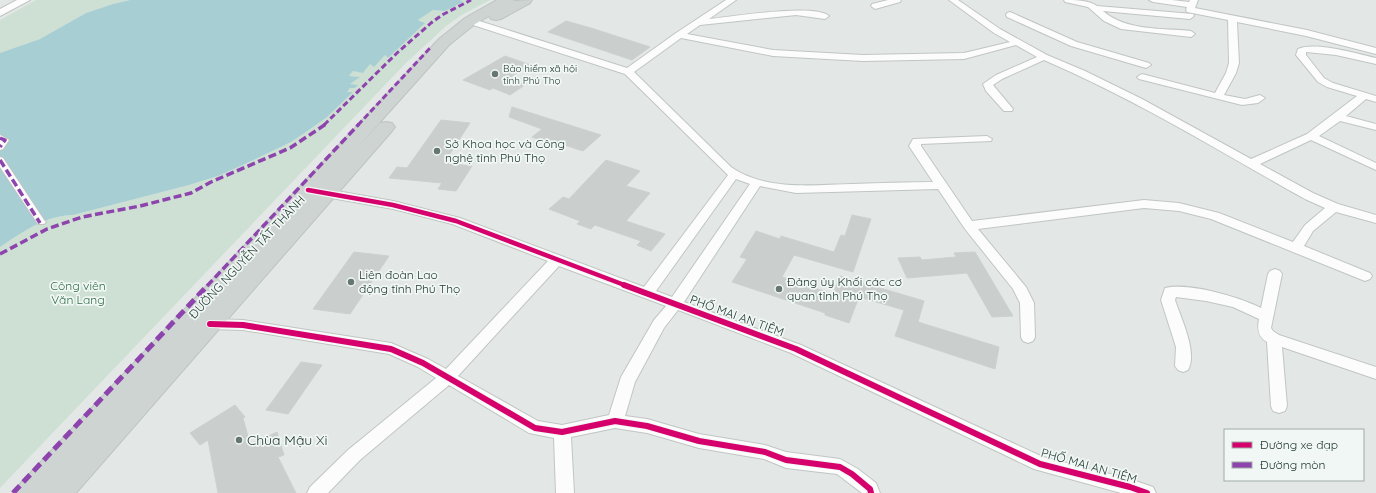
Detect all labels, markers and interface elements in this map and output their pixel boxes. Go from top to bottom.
place label: Bảo hiểm xã hội tỉnh Phú Thọ [503,62,577,87]
marker: Bảo hiểm xã hội tỉnh Phú Thọ [490,69,500,79]
place label: Sở Khoa học và Công nghệ tỉnh Phú Thọ [445,136,565,165]
marker: Sở Khoa học và Công nghệ tỉnh Phú Thọ [432,146,442,156]
street label: ĐƯỜNG NGUYỄN TẤT THÀNH [186,192,308,321]
place label: Liên đoàn Lao động tỉnh Phú Thọ [359,267,460,296]
place label: Đảng ủy Khối các cơ quan tỉnh Phú Thọ [787,274,902,303]
marker: Liên đoàn Lao động tỉnh Phú Thọ [346,277,356,287]
park label: Công viên Văn Lang [50,278,106,307]
marker: Đảng ủy Khối các cơ quan tỉnh Phú Thọ [774,284,784,294]
street label: PHỐ MAI AN TIÊM [688,292,786,340]
legend [1224,429,1364,481]
place label: Chùa Mậu Xi [247,431,328,449]
marker: Chùa Mậu Xi [234,435,244,445]
text: Đường xe đạp [1260,437,1338,452]
street label: PHỐ MAI AN TIÊM [1039,445,1139,486]
text: Đường mòn [1260,457,1326,472]

